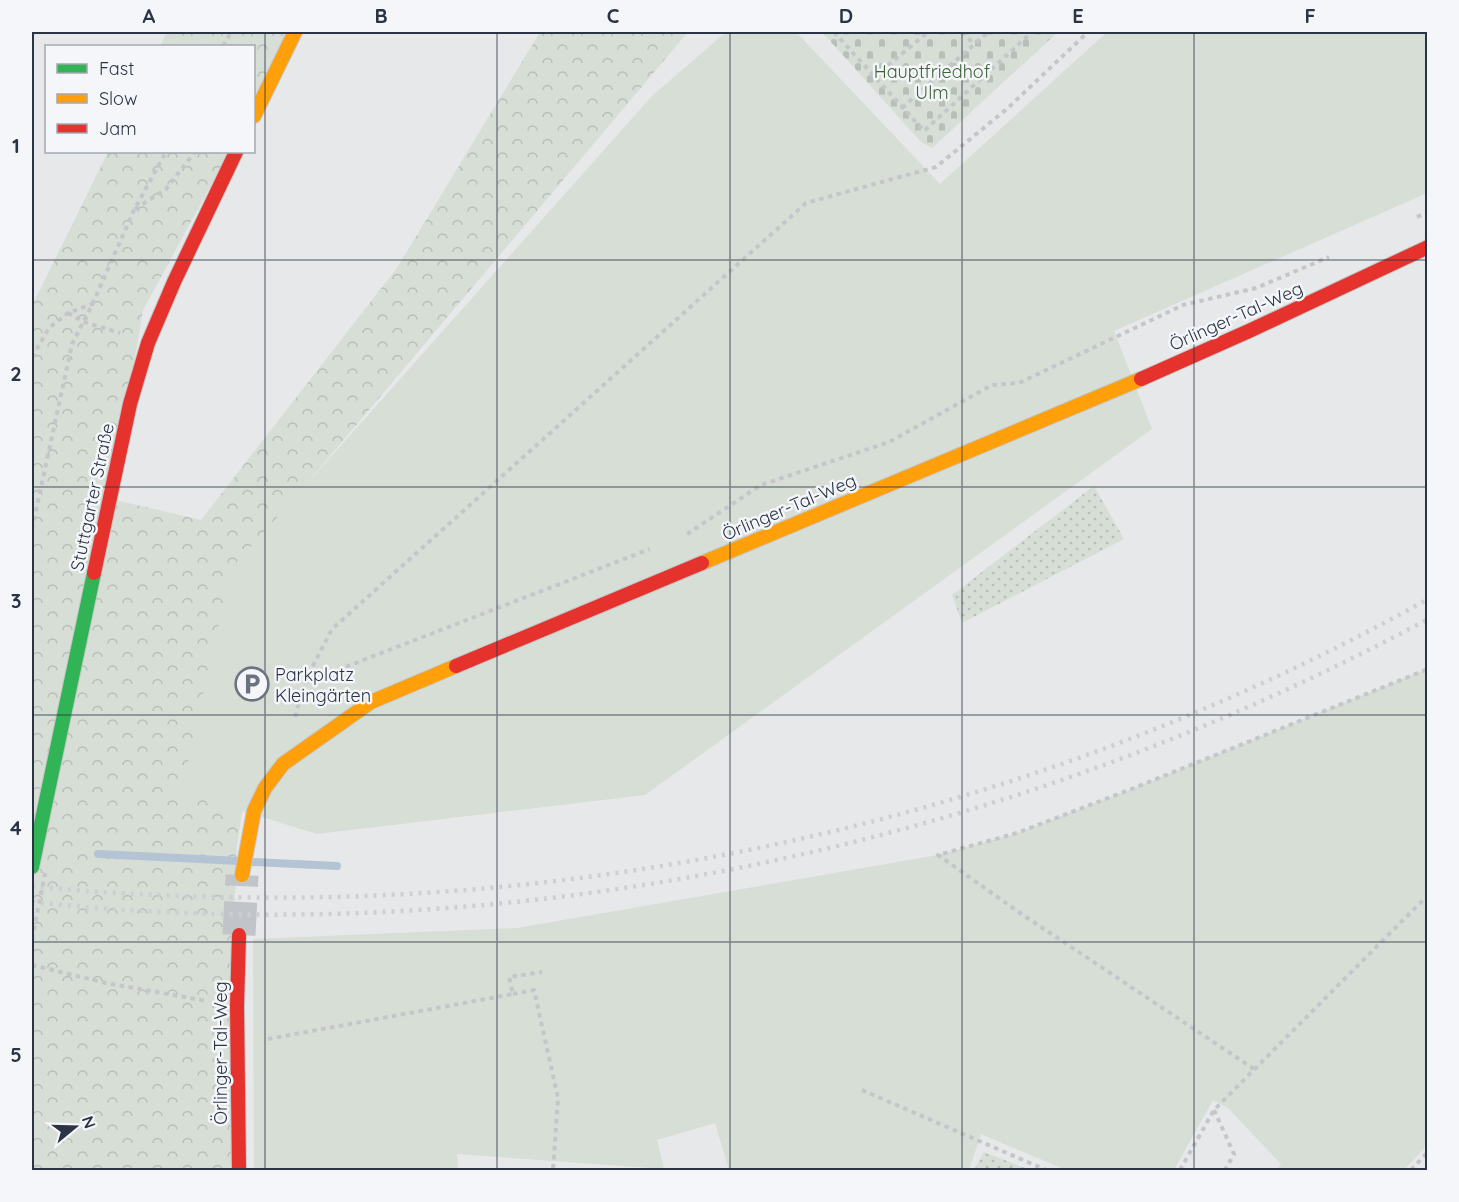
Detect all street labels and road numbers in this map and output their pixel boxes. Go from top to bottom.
street label: Örlinger-Tal-Weg [1166,276,1306,356]
street label: Stuttgarter Straße [65,421,119,573]
street label: Örlinger-Tal-Weg [718,468,860,546]
street label: Örlinger-Tal-Weg [209,981,232,1125]

